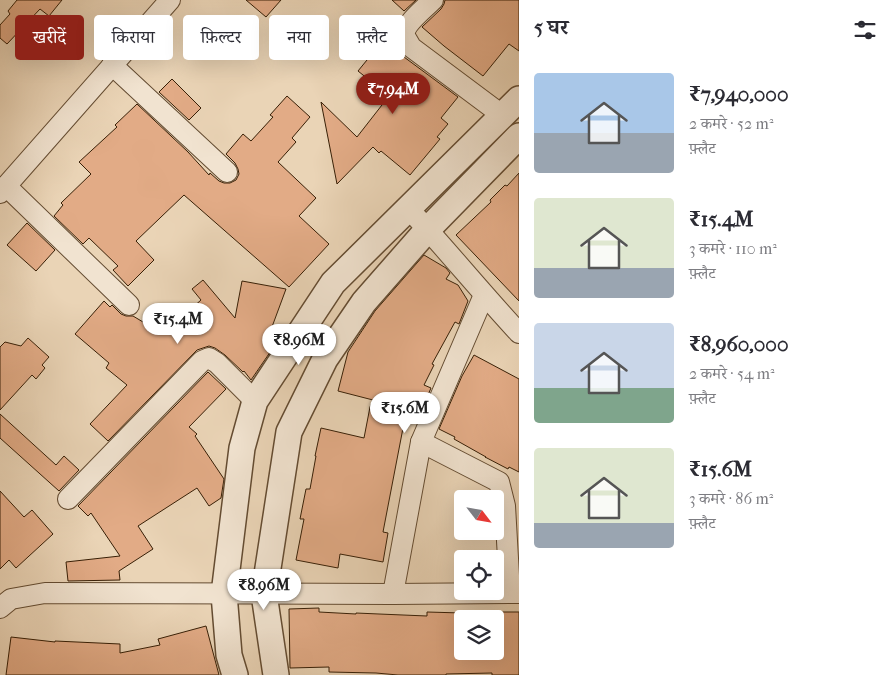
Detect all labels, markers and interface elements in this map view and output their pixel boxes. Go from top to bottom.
chip: खरीदें [15,15,84,60]
chip: किराया [94,15,173,60]
chip: फ़िल्टर [183,15,259,60]
chip: नया [269,15,329,60]
chip: फ़्लैट [339,15,405,60]
text: 5 घर [534,15,568,39]
icon: filters [851,16,879,44]
pin: ₹7.94M [352,72,434,115]
text: ₹7.94M [367,79,419,98]
text: ₹7,940,000 [689,82,789,106]
icon: home [574,93,634,153]
text: 2 कमरे · 52 m² [689,114,773,133]
text: फ़्लैट [689,139,716,158]
text: ₹15.4M [689,207,754,231]
icon: home [574,218,634,278]
text: 3 कमरे · 110 m² [689,239,777,258]
text: फ़्लैट [689,264,716,283]
pin: ₹15.4M [137,302,219,345]
text: ₹15.4M [153,309,203,328]
pin: ₹8.96M [258,324,340,366]
text: ₹8.96M [273,330,325,349]
text: ₹8,960,000 [689,332,788,356]
icon: home [574,343,634,403]
text: 2 कमरे · 54 m² [689,364,775,383]
text: फ़्लैट [689,389,716,408]
pin: ₹15.6M [364,392,446,434]
text: ₹15.6M [381,398,429,417]
text: ₹15.6M [689,457,752,481]
icon: home [574,468,634,528]
text: 3 कमरे · 86 m² [689,489,773,508]
north arrow [454,490,504,540]
map controls [454,490,504,660]
text: फ़्लैट [689,514,716,533]
button: locate [454,550,504,600]
pin: ₹8.96M [223,568,305,611]
text: ₹8.96M [238,575,290,594]
button: layers [454,610,504,660]

